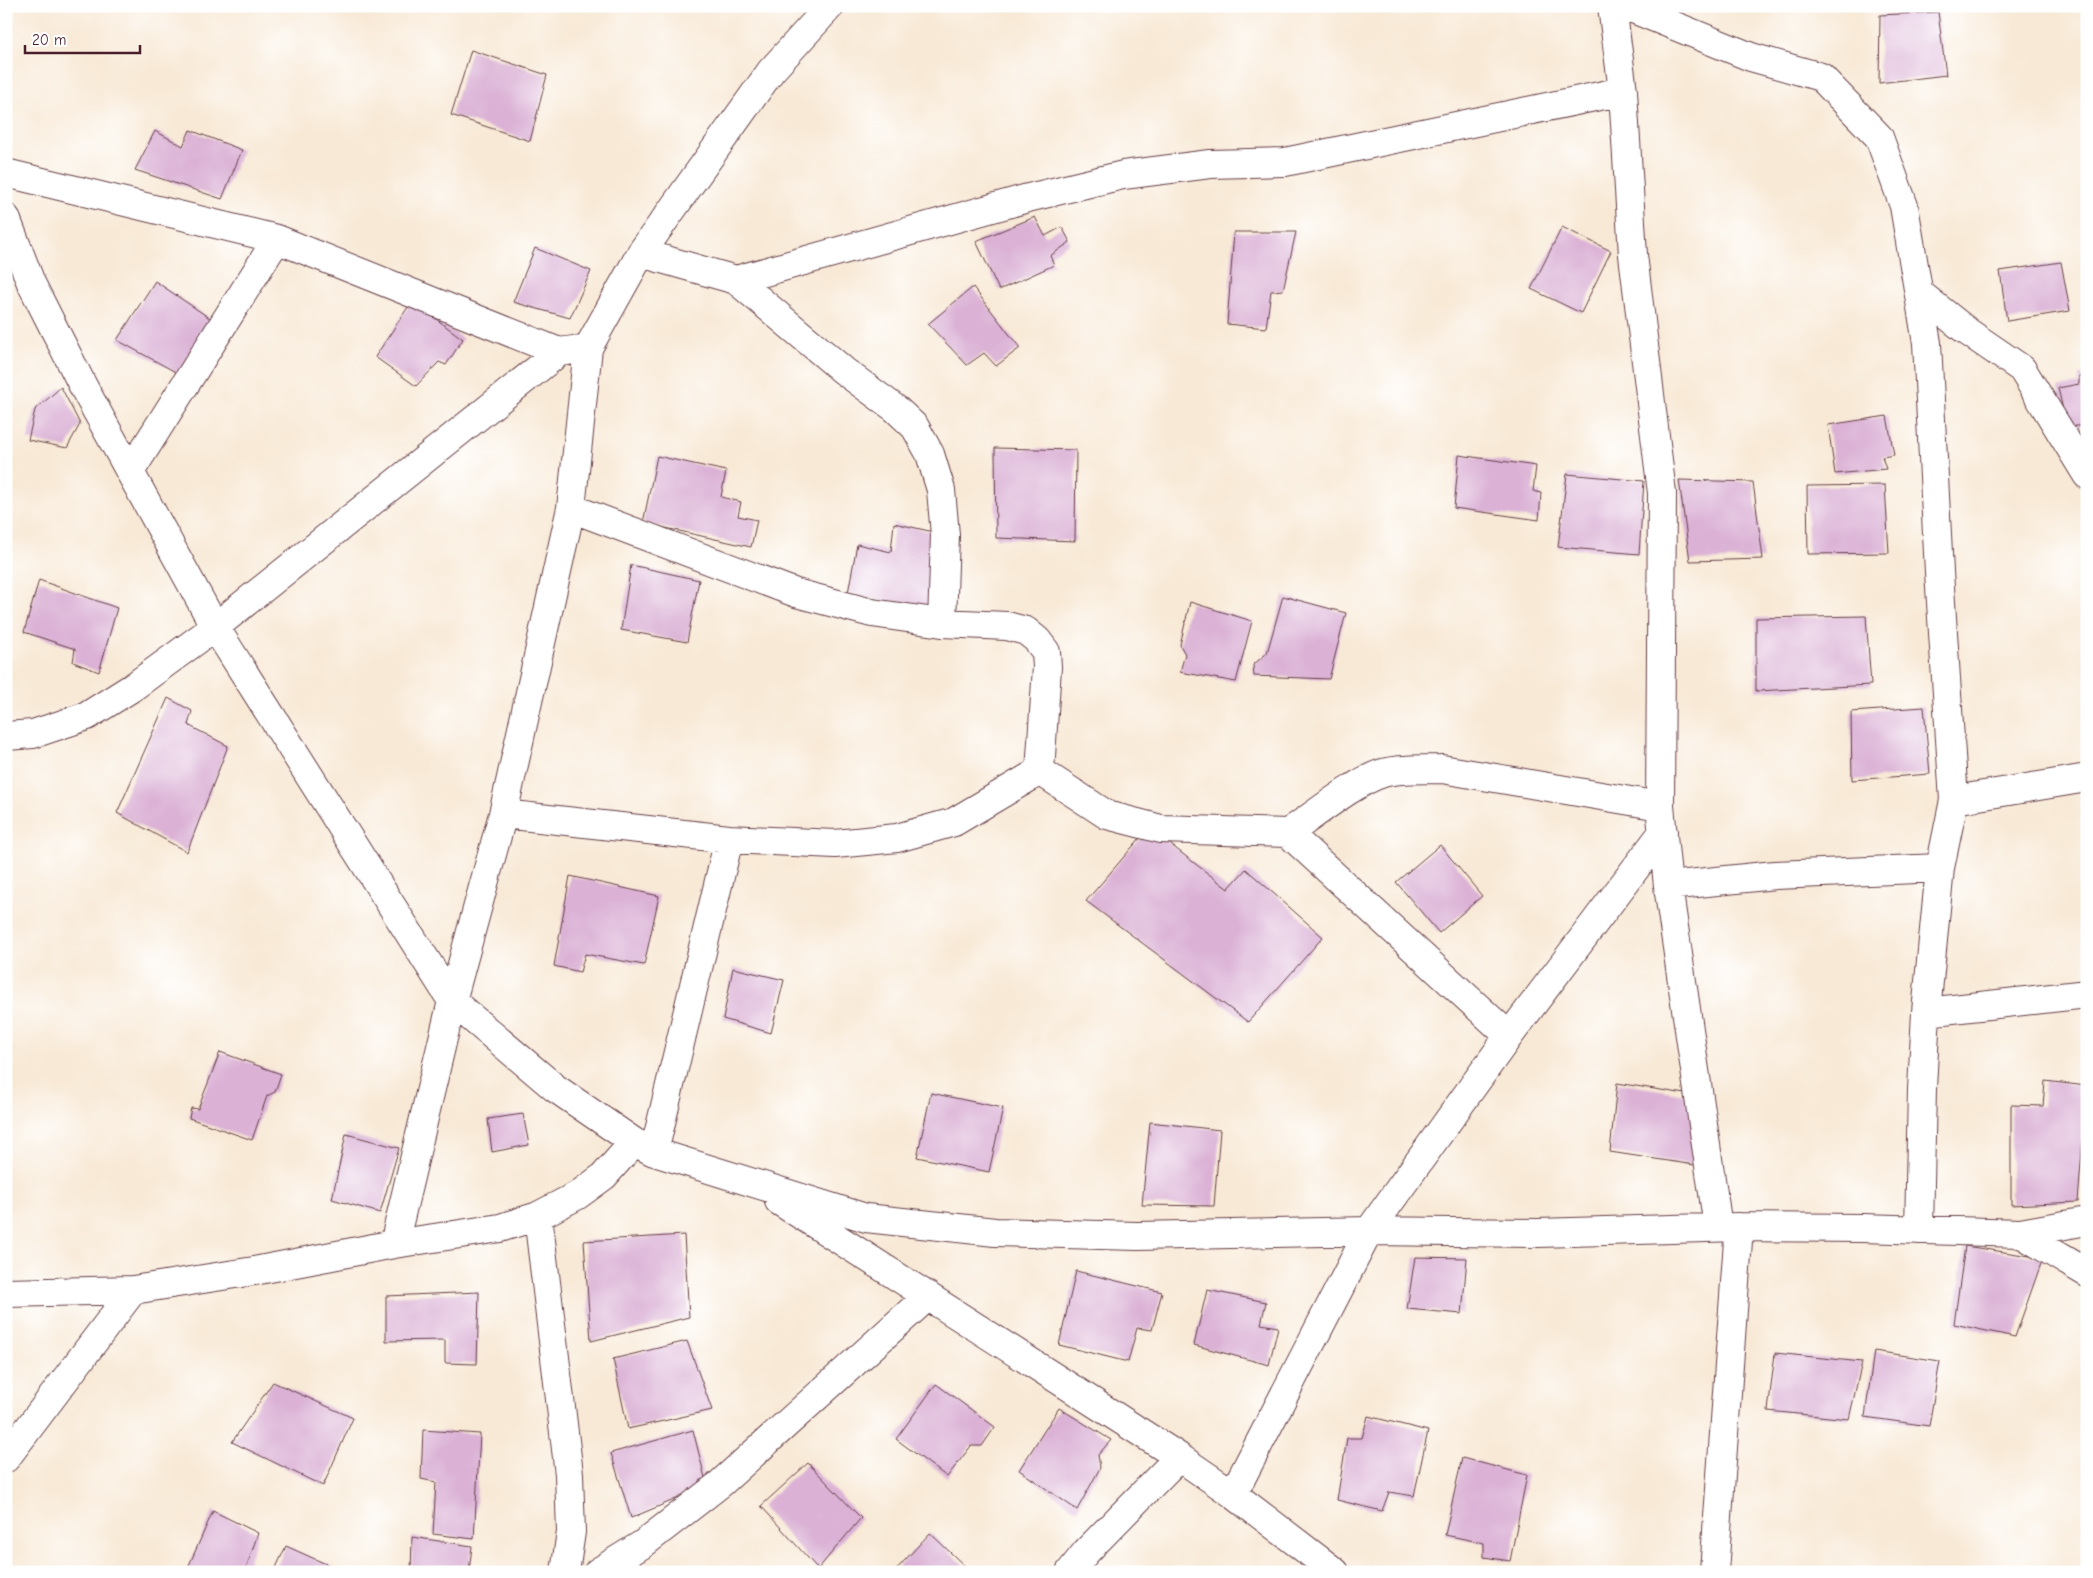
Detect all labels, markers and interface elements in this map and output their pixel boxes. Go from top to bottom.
scale bar [25,22,140,54]
text: 20 m [32,31,66,49]

